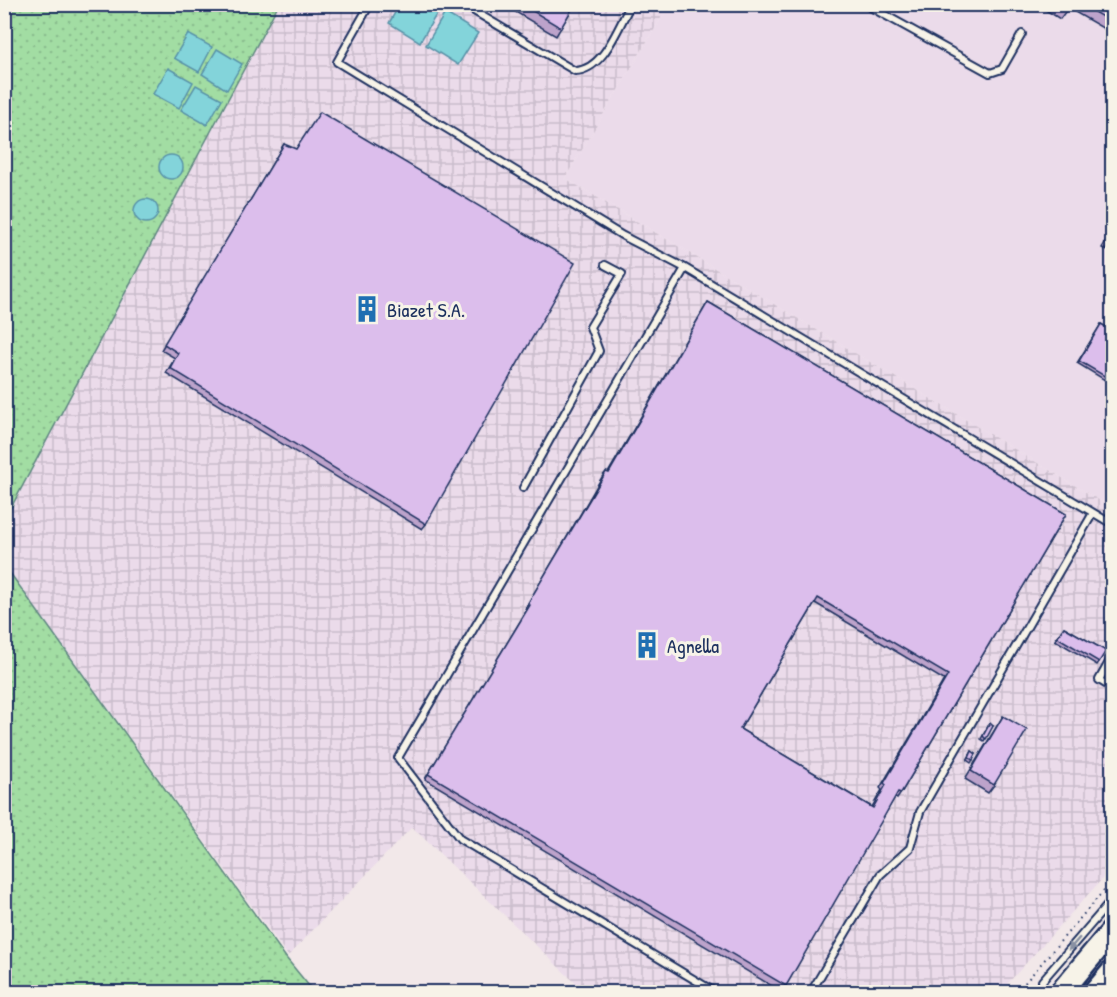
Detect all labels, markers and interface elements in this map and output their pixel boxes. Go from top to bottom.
building icon: Biazet S.A. [352,294,382,324]
place label: Biazet S.A. [387,296,465,323]
building icon: Agnella [632,630,662,660]
place label: Agnella [667,632,719,659]
one-way arrow [1068,936,1081,951]

